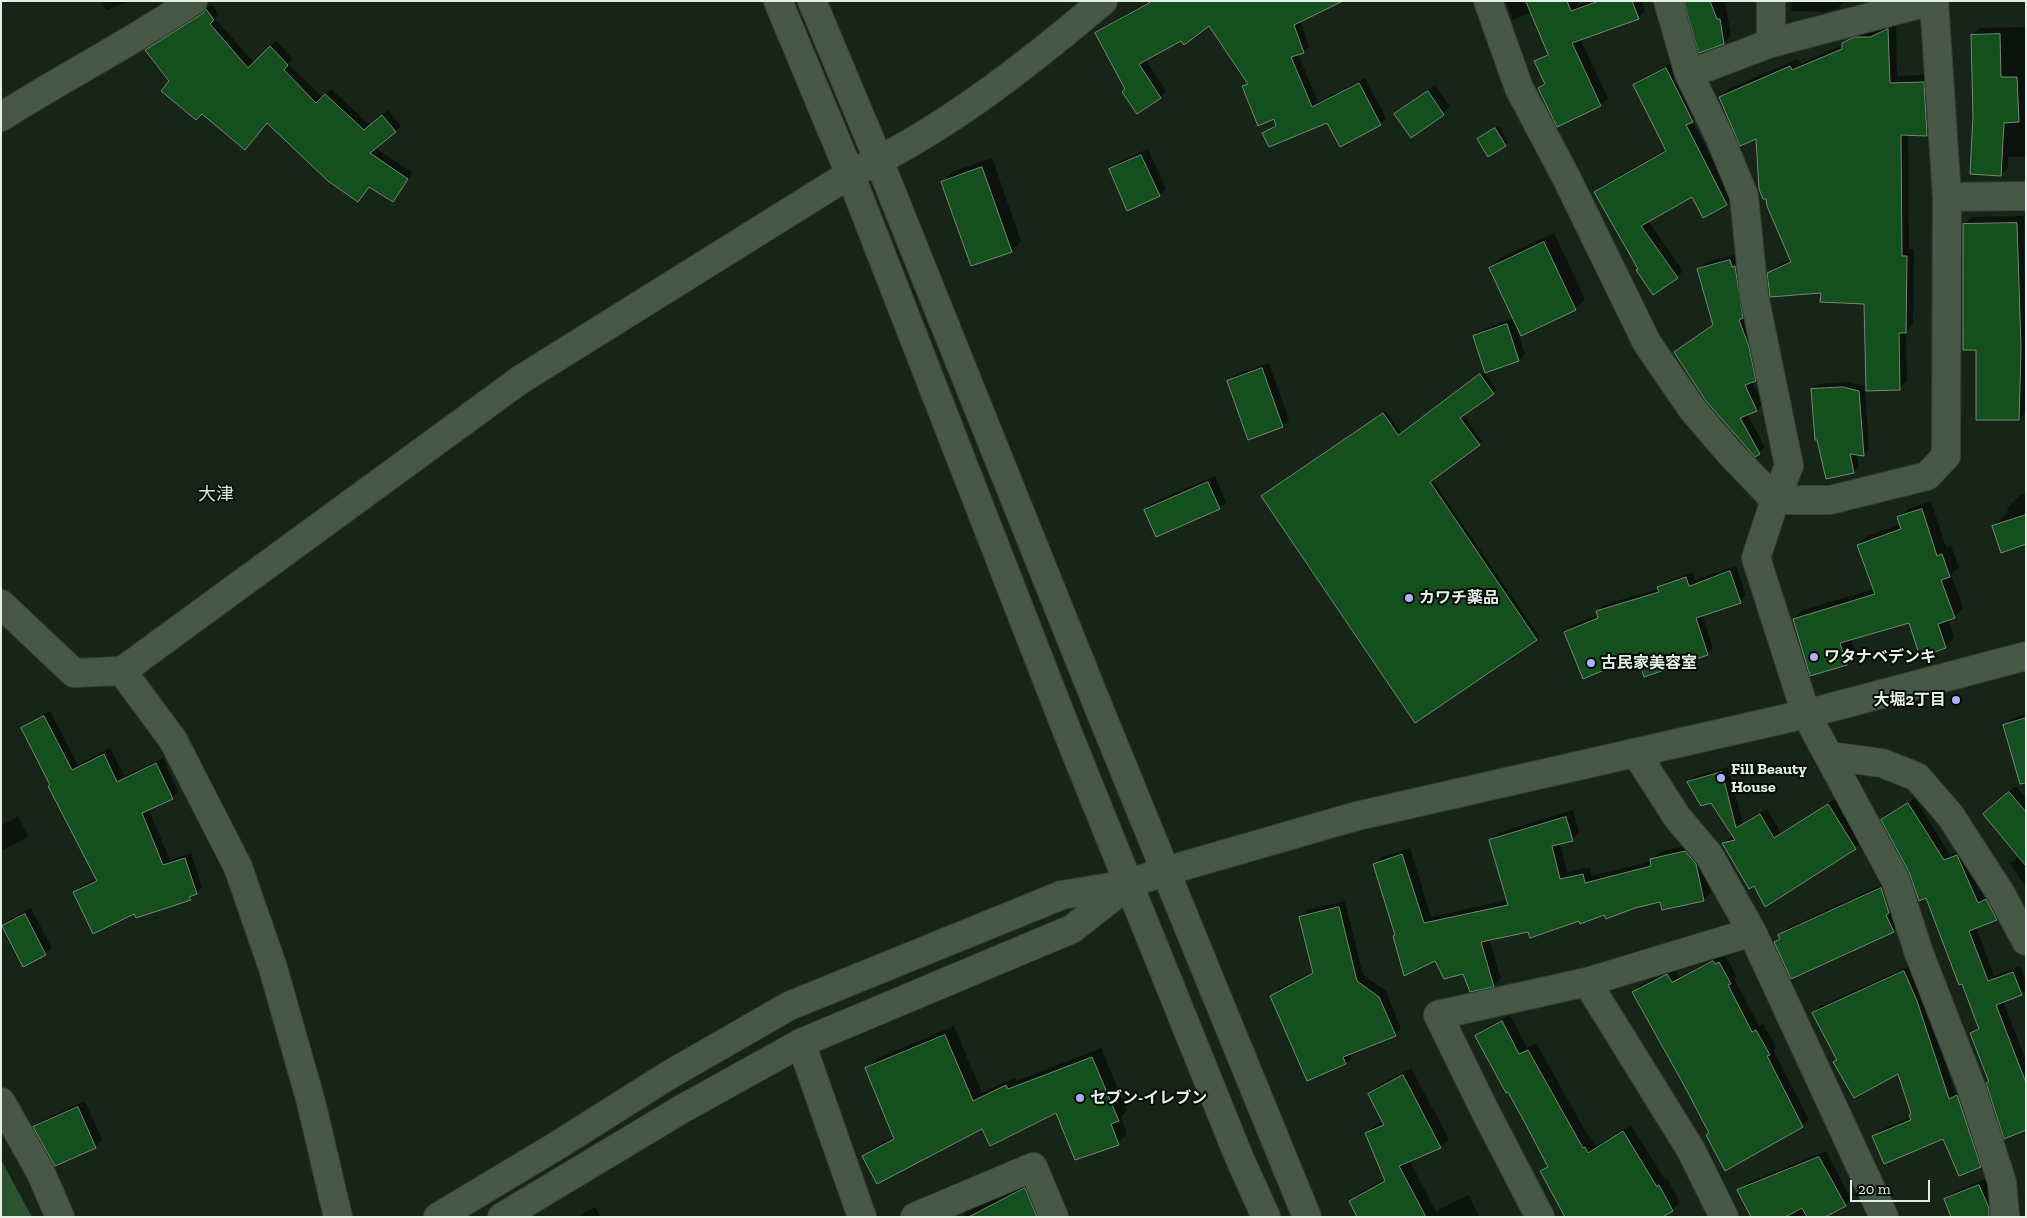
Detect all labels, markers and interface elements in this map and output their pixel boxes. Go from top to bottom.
district label: 大津 [198,484,234,506]
place label: カワチ薬品 [1419,588,1499,608]
marker: カワチ薬品 [1403,592,1415,604]
place label: ワタナベデンキ [1824,647,1936,667]
marker: ワタナベデンキ [1808,651,1820,663]
place label: 古民家美容室 [1601,653,1697,673]
marker: 古民家美容室 [1585,657,1597,669]
place label: 大堀2丁目 [1873,690,1946,710]
marker: 大堀2丁目 [1950,694,1962,706]
place label: Fill Beauty House [1731,759,1807,797]
marker: Fill Beauty House [1715,772,1727,784]
place label: セブン-イレブン [1090,1088,1207,1108]
marker: セブン-イレブン [1074,1092,1086,1104]
scale bar [1852,1170,1932,1202]
text: 20 m [1858,1180,1891,1198]

